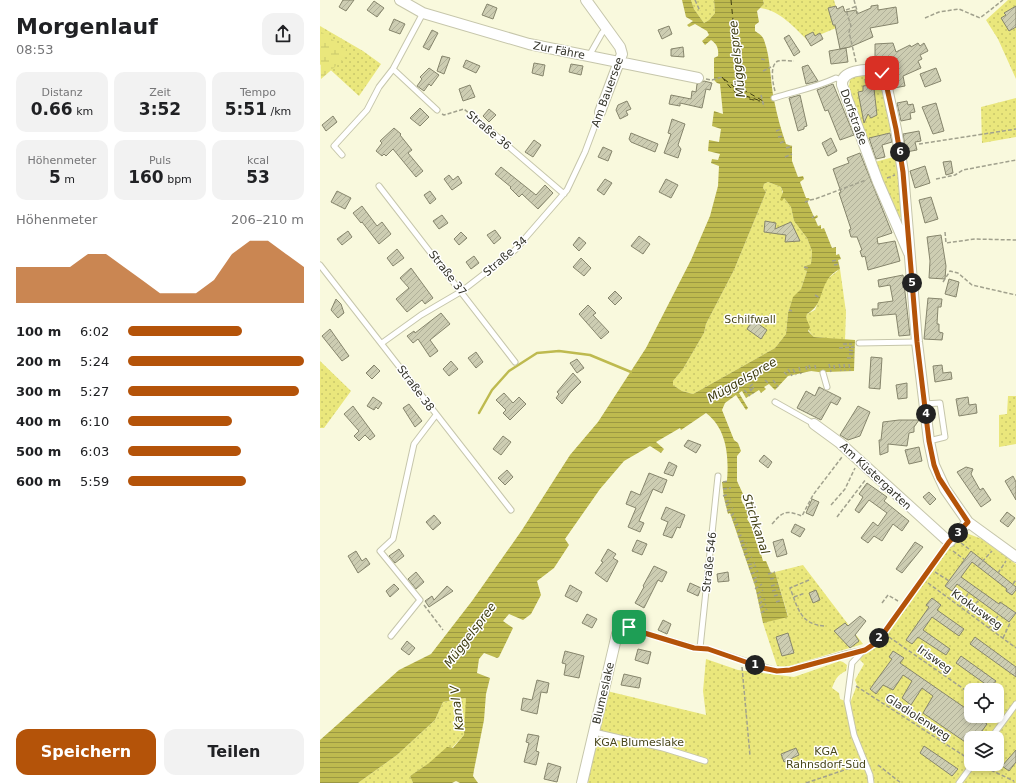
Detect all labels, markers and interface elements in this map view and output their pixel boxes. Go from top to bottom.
button: share [262,13,304,55]
text: Morgenlauf [16,14,158,39]
water label: Müggelspree [726,20,748,98]
street label: Zur Fähre [532,39,586,62]
text: 08:53 [16,42,53,57]
street label: Am Bauersee [589,55,626,129]
pin [865,56,899,90]
icon: check [871,62,893,84]
text: Distanz [41,86,83,99]
text: Zeit [149,86,171,99]
text: Tempo [240,86,276,99]
street label: Dorfstraße [837,87,870,147]
text: 0.66 [31,99,73,119]
text: 3:52 [139,99,181,119]
text: 5:51 [225,99,267,119]
text: km [73,105,93,118]
text: /km [267,105,291,118]
street label: Straße 36 [464,108,513,153]
pin: 6 [890,142,910,162]
text: 6 [896,145,904,158]
text: Höhenmeter [28,154,96,167]
text: Puls [149,154,171,167]
text: kcal [247,154,269,167]
text: 5 [49,167,61,187]
text: 160 [128,167,164,187]
text: 53 [246,167,270,187]
text: m [61,173,75,186]
text: bpm [164,173,192,186]
text: Höhenmeter [16,212,97,227]
text: 206–210 m [231,212,304,227]
street label: Straße 34 [481,234,530,279]
street label: Straße 37 [426,248,469,298]
pin: 5 [902,273,922,293]
text: 5 [908,276,916,289]
park label: Schilfwall [724,313,776,326]
text: 100 m [16,324,61,339]
text: 6:02 [80,324,109,339]
text: 200 m [16,354,61,369]
text: 5:24 [80,354,109,369]
water label: Müggelspree [705,355,779,405]
street label: Straße 38 [394,363,437,414]
text: 300 m [16,384,61,399]
text: 5:27 [80,384,109,399]
pin: 4 [916,404,936,424]
text: 4 [922,407,930,420]
text: 400 m [16,414,61,429]
text: 6:10 [80,414,109,429]
street label: Am Küstergarten [837,440,914,513]
text: 500 m [16,444,61,459]
text: 6:03 [80,444,109,459]
text: 600 m [16,474,61,489]
text: 5:59 [80,474,109,489]
water label: Stichkanal [740,492,773,556]
pin: 3 [948,523,968,543]
text: 3 [954,526,962,539]
street label: Straße 546 [700,531,719,593]
street label: Krokusweg [949,587,1005,632]
water label: Müggelspree [441,600,499,670]
pin [612,610,646,644]
icon: arrive [618,616,640,638]
pin: 2 [869,628,889,648]
text: 2 [875,631,883,644]
street label: Irisweg [915,643,955,676]
pin: 1 [745,655,765,675]
text: 1 [751,658,759,671]
street label: Blumeslake [590,661,617,725]
map controls [964,683,1004,771]
button: locate [964,683,1004,723]
water label: Kanal V [447,684,467,731]
street label: Gladiolenweg [883,692,953,743]
button: Speichern [16,729,156,775]
button: Teilen [164,729,304,775]
button: layers [964,731,1004,771]
park label: KGA Blumeslake [594,736,684,749]
park label: KGA Rahnsdorf-Süd [786,745,866,771]

